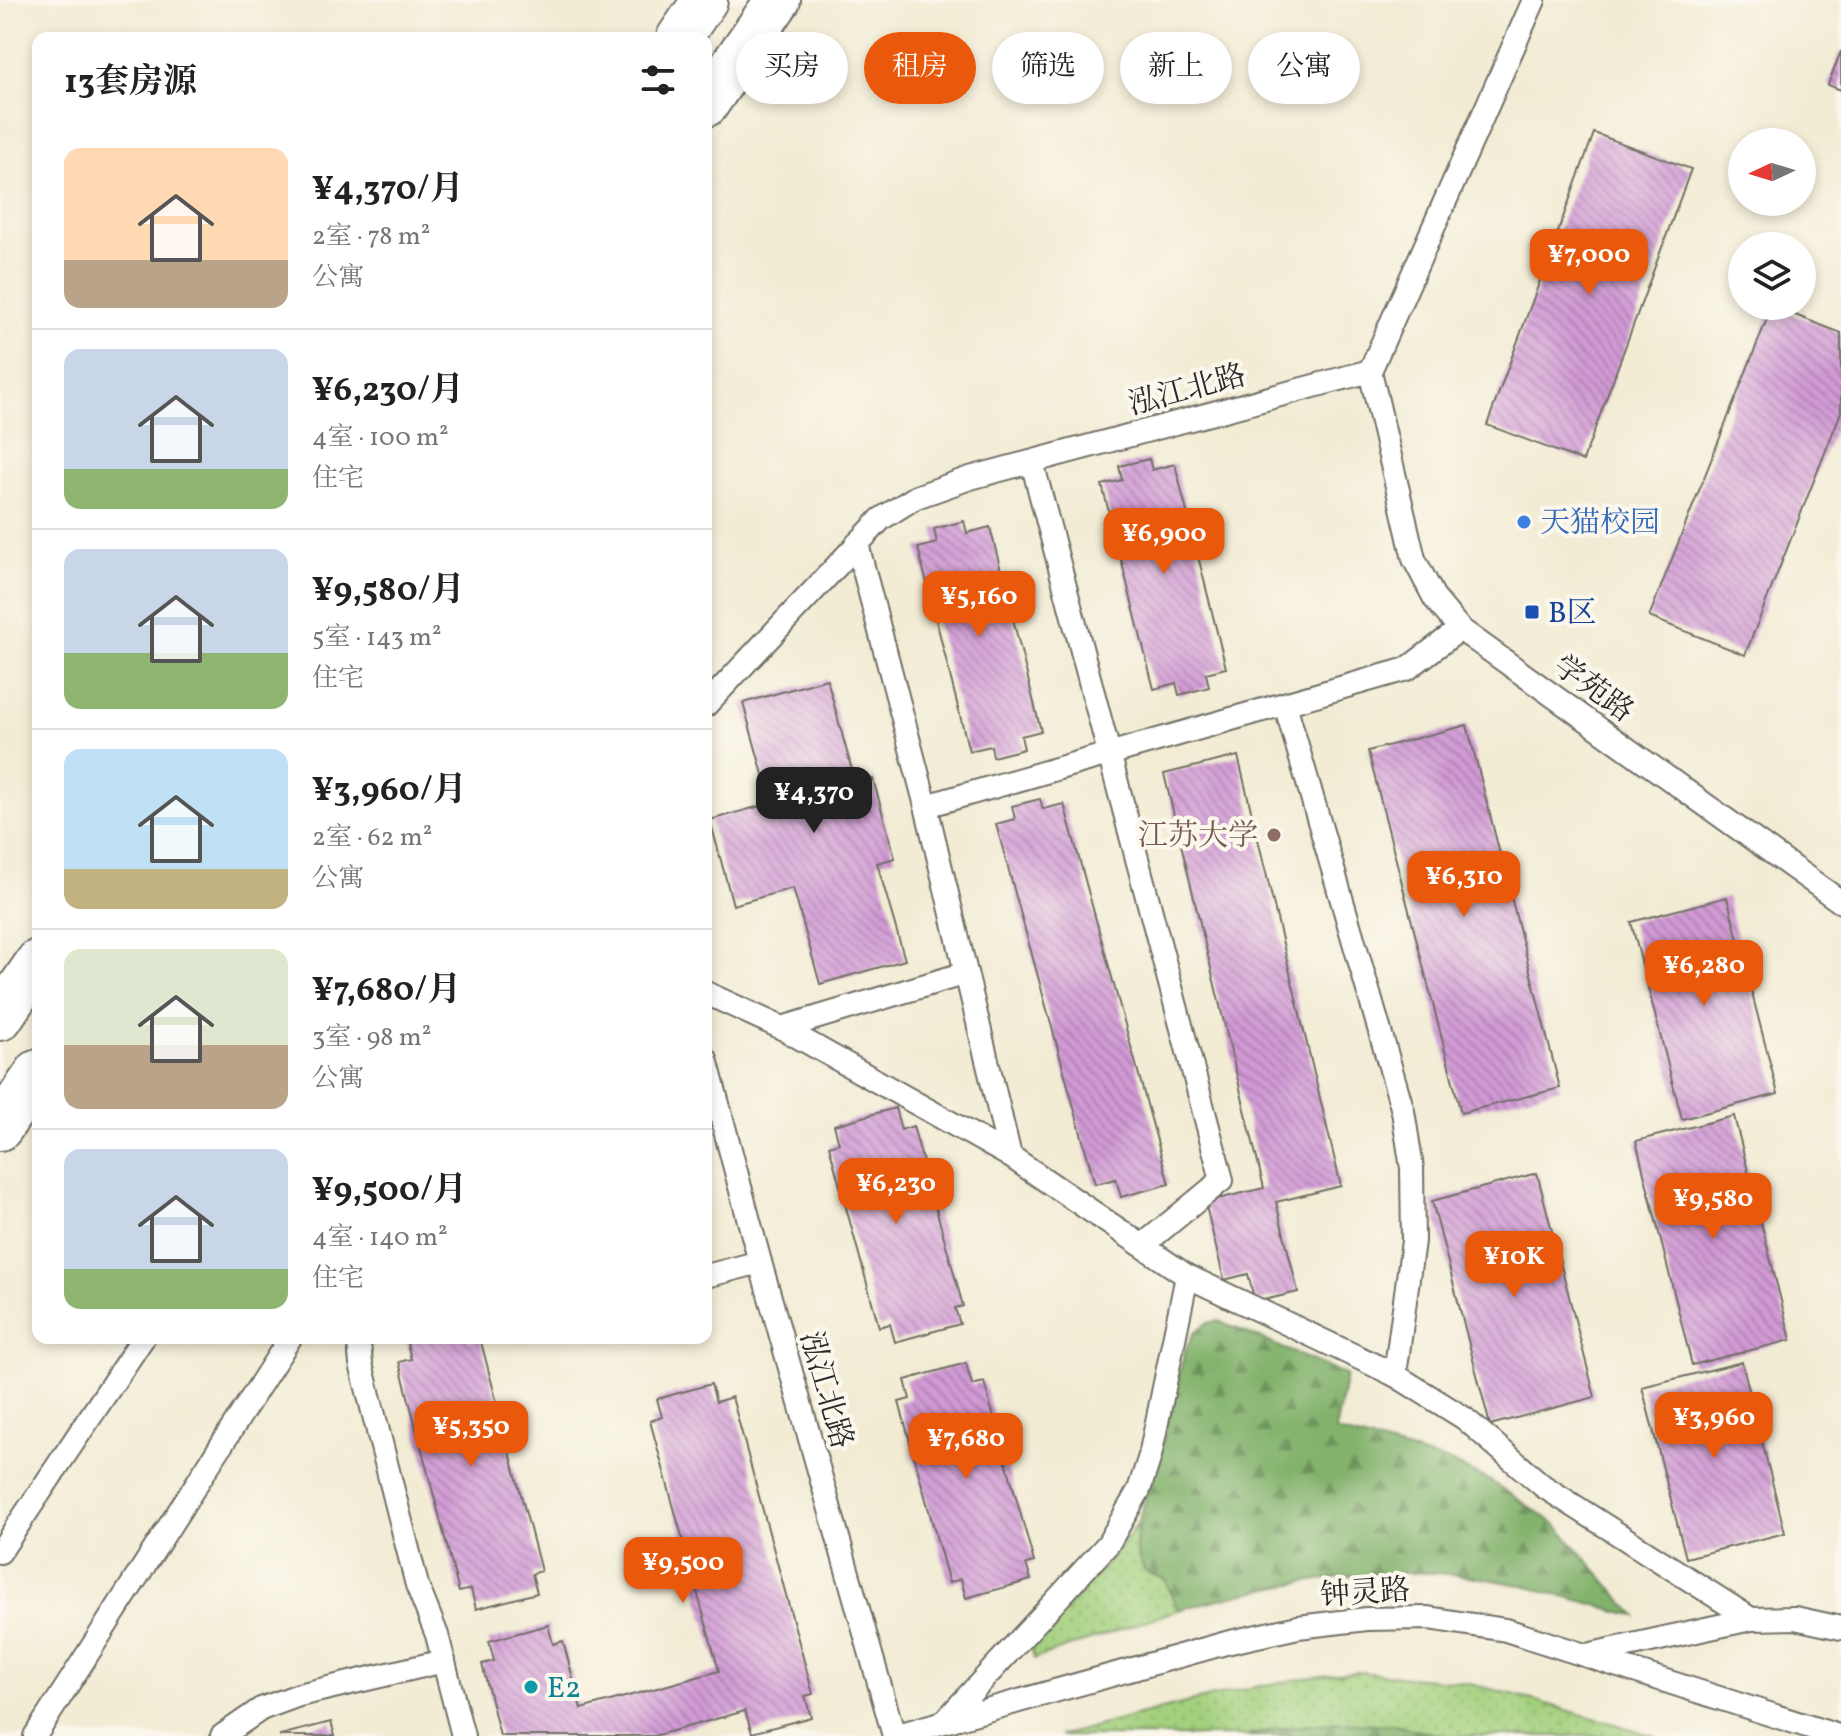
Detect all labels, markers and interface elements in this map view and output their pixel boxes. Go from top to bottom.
chip: 买房 [736,32,848,104]
chip: 租房 [864,32,976,104]
chip: 筛选 [992,32,1104,104]
chip: 新上 [1120,32,1232,104]
chip: 公寓 [1248,32,1360,104]
icon: filters [636,58,680,102]
text: 13套房源 [64,60,197,107]
north arrow [1728,128,1816,216]
map controls [1728,128,1816,320]
text: ¥4,370/月 [312,167,464,214]
icon: home [128,180,224,276]
text: 2室 · 78 m² [312,219,430,255]
pin: ¥7,000 [1524,229,1654,297]
button: layers [1728,232,1816,320]
text: ¥7,000 [1548,237,1630,273]
text: 公寓 [312,260,364,296]
street label: 泓江北路 [1124,355,1251,427]
text: ¥6,230/月 [312,368,464,415]
icon: home [128,381,224,477]
text: 4室 · 100 m² [312,420,449,456]
text: 住宅 [312,461,364,497]
place label: 天猫校园 [1540,503,1660,545]
pin: ¥6,900 [1099,508,1229,576]
marker: 天猫校园 [1515,513,1533,531]
text: ¥6,900 [1121,516,1207,552]
text: ¥9,580/月 [312,568,465,615]
pin: ¥5,160 [914,571,1044,639]
text: ¥5,160 [940,579,1018,615]
icon: home [128,581,224,677]
place label: B区 [1548,593,1597,635]
marker: B区 [1523,603,1541,621]
text: 5室 · 143 m² [312,620,442,656]
street label: 学苑路 [1544,646,1642,733]
text: 住宅 [312,661,364,697]
pin: ¥4,370 [749,767,879,835]
text: ¥3,960/月 [312,768,467,815]
text: ¥4,370 [774,775,854,811]
icon: home [128,781,224,877]
place label: 江苏大学 [1138,816,1258,858]
text: 2室 · 62 m² [312,820,432,856]
marker: 江苏大学 [1265,826,1283,844]
pin: ¥6,310 [1399,851,1529,919]
text: ¥6,310 [1425,859,1503,895]
text: 公寓 [312,861,364,897]
pin: ¥6,280 [1639,940,1769,1008]
text: ¥6,280 [1663,948,1745,984]
text: ¥7,680/月 [312,968,461,1015]
icon: home [128,981,224,1077]
text: 3室 · 98 m² [312,1020,431,1056]
text: 公寓 [312,1061,364,1097]
pin: ¥6,230 [831,1158,961,1226]
text: ¥6,230 [856,1166,936,1202]
text: ¥9,500/月 [312,1168,467,1215]
pin: ¥9,580 [1648,1173,1778,1241]
icon: home [128,1181,224,1277]
text: ¥9,580 [1673,1181,1753,1217]
text: 4室 · 140 m² [312,1220,448,1256]
pin: ¥10K [1467,1231,1561,1299]
text: ¥10K [1483,1239,1545,1275]
text: 住宅 [312,1261,364,1297]
street label: 泓江北路 [788,1327,862,1454]
pin: ¥3,960 [1649,1392,1779,1460]
text: ¥3,960 [1673,1400,1755,1436]
pin: ¥5,350 [406,1401,536,1469]
text: ¥5,350 [432,1409,510,1445]
pin: ¥7,680 [901,1413,1031,1481]
text: ¥7,680 [927,1421,1005,1457]
pin: ¥9,500 [618,1537,748,1605]
text: ¥9,500 [642,1545,724,1581]
street label: 钟灵路 [1319,1570,1411,1618]
place label: E2 [547,1668,581,1710]
marker: E2 [522,1678,540,1696]

